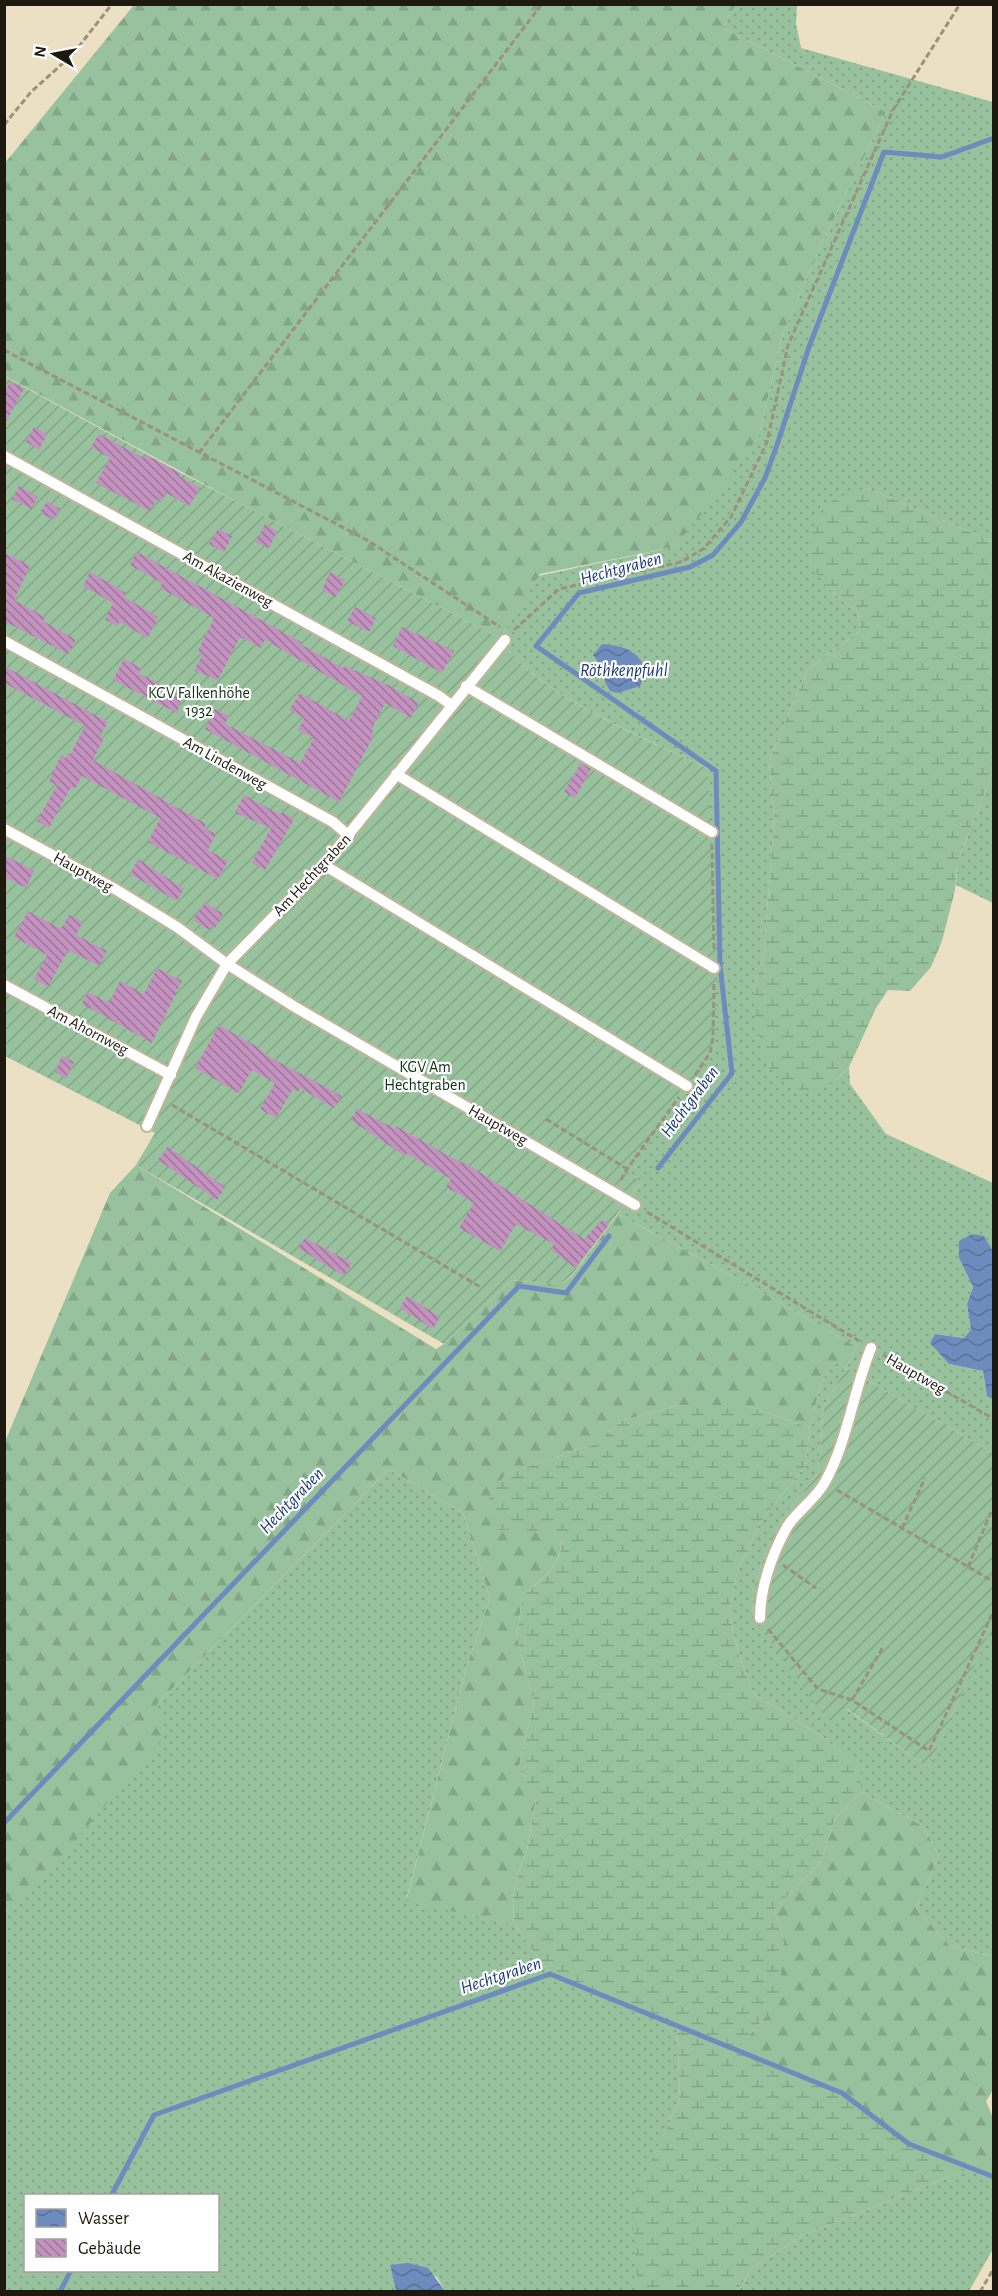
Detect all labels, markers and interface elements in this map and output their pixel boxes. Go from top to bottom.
north arrow [24,24,84,84]
text: N [31,45,49,58]
street label: Am Akazienweg [181,548,276,610]
water label: Hechtgraben [578,550,664,588]
water label: Röthkenpfuhl [580,662,668,680]
park label: KGV Falkenhöhe 1932 [148,685,250,719]
street label: Am Lindenweg [181,734,270,793]
street label: Am Hechtgraben [270,831,354,919]
street label: Hauptweg [51,849,115,895]
street label: Am Ahornweg [45,1002,131,1058]
park label: KGV Am Hechtgraben [384,1059,466,1093]
water label: Hechtgraben [658,1063,722,1141]
street label: Hauptweg [466,1102,530,1148]
street label: Hauptweg [884,1351,948,1397]
water label: Hechtgraben [257,1465,327,1537]
water label: Hechtgraben [459,1955,543,1997]
legend [24,2194,219,2272]
text: Wasser [78,2210,129,2228]
text: Gebäude [78,2240,141,2258]

